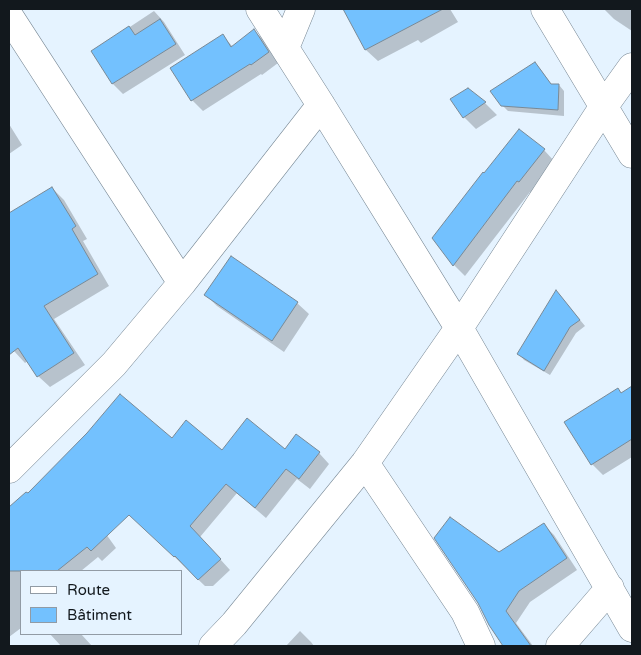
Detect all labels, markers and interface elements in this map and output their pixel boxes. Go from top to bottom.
legend [20,570,182,635]
text: Route [67,581,110,599]
text: Bâtiment [67,606,132,624]

